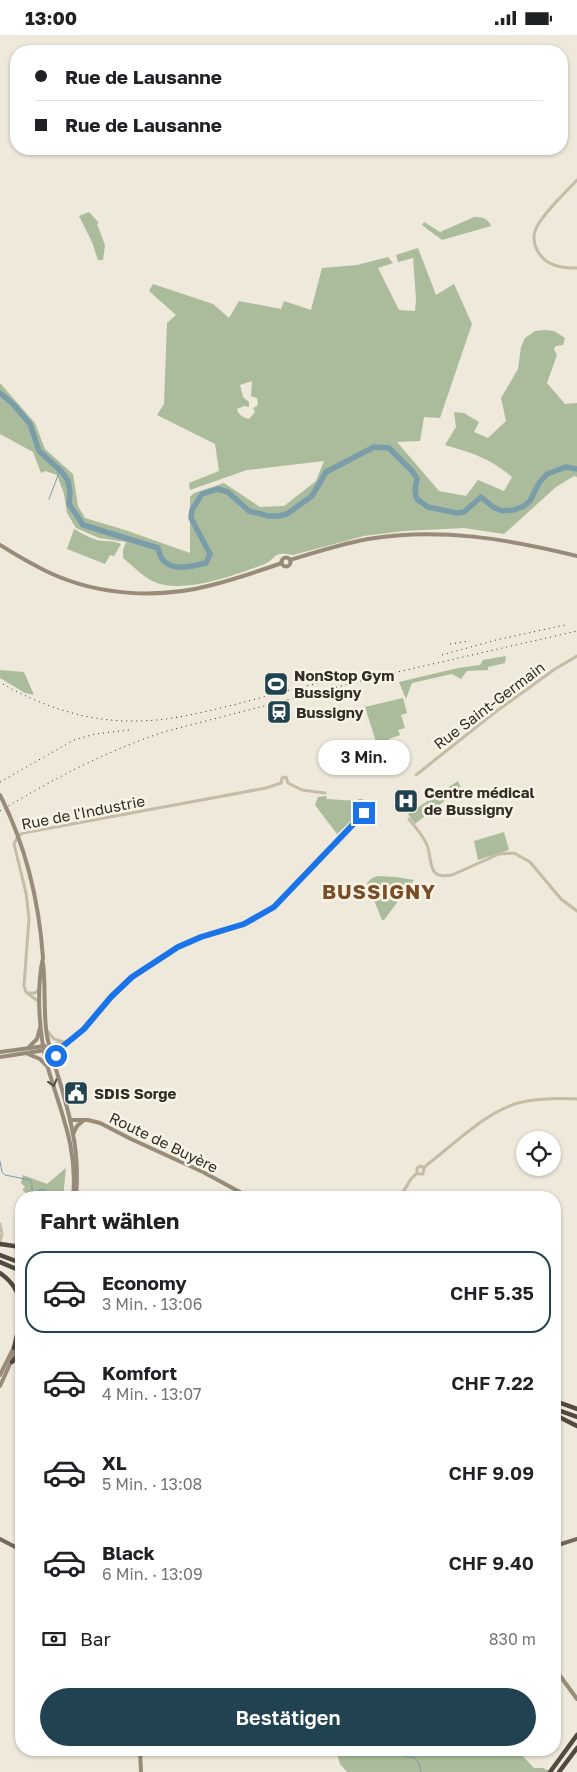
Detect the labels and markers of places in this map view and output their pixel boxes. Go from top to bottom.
place label: NonStop Gym Bussigny [294,666,395,701]
sports icon: NonStop Gym Bussigny [263,671,289,697]
station icon: Bussigny [266,699,292,725]
place label: Bussigny [296,703,363,721]
place label: Centre médical de Bussigny [424,783,534,818]
hospital icon: Centre médical de Bussigny [393,788,419,814]
public building icon: SDIS Sorge [63,1080,89,1106]
place label: SDIS Sorge [94,1084,177,1102]

